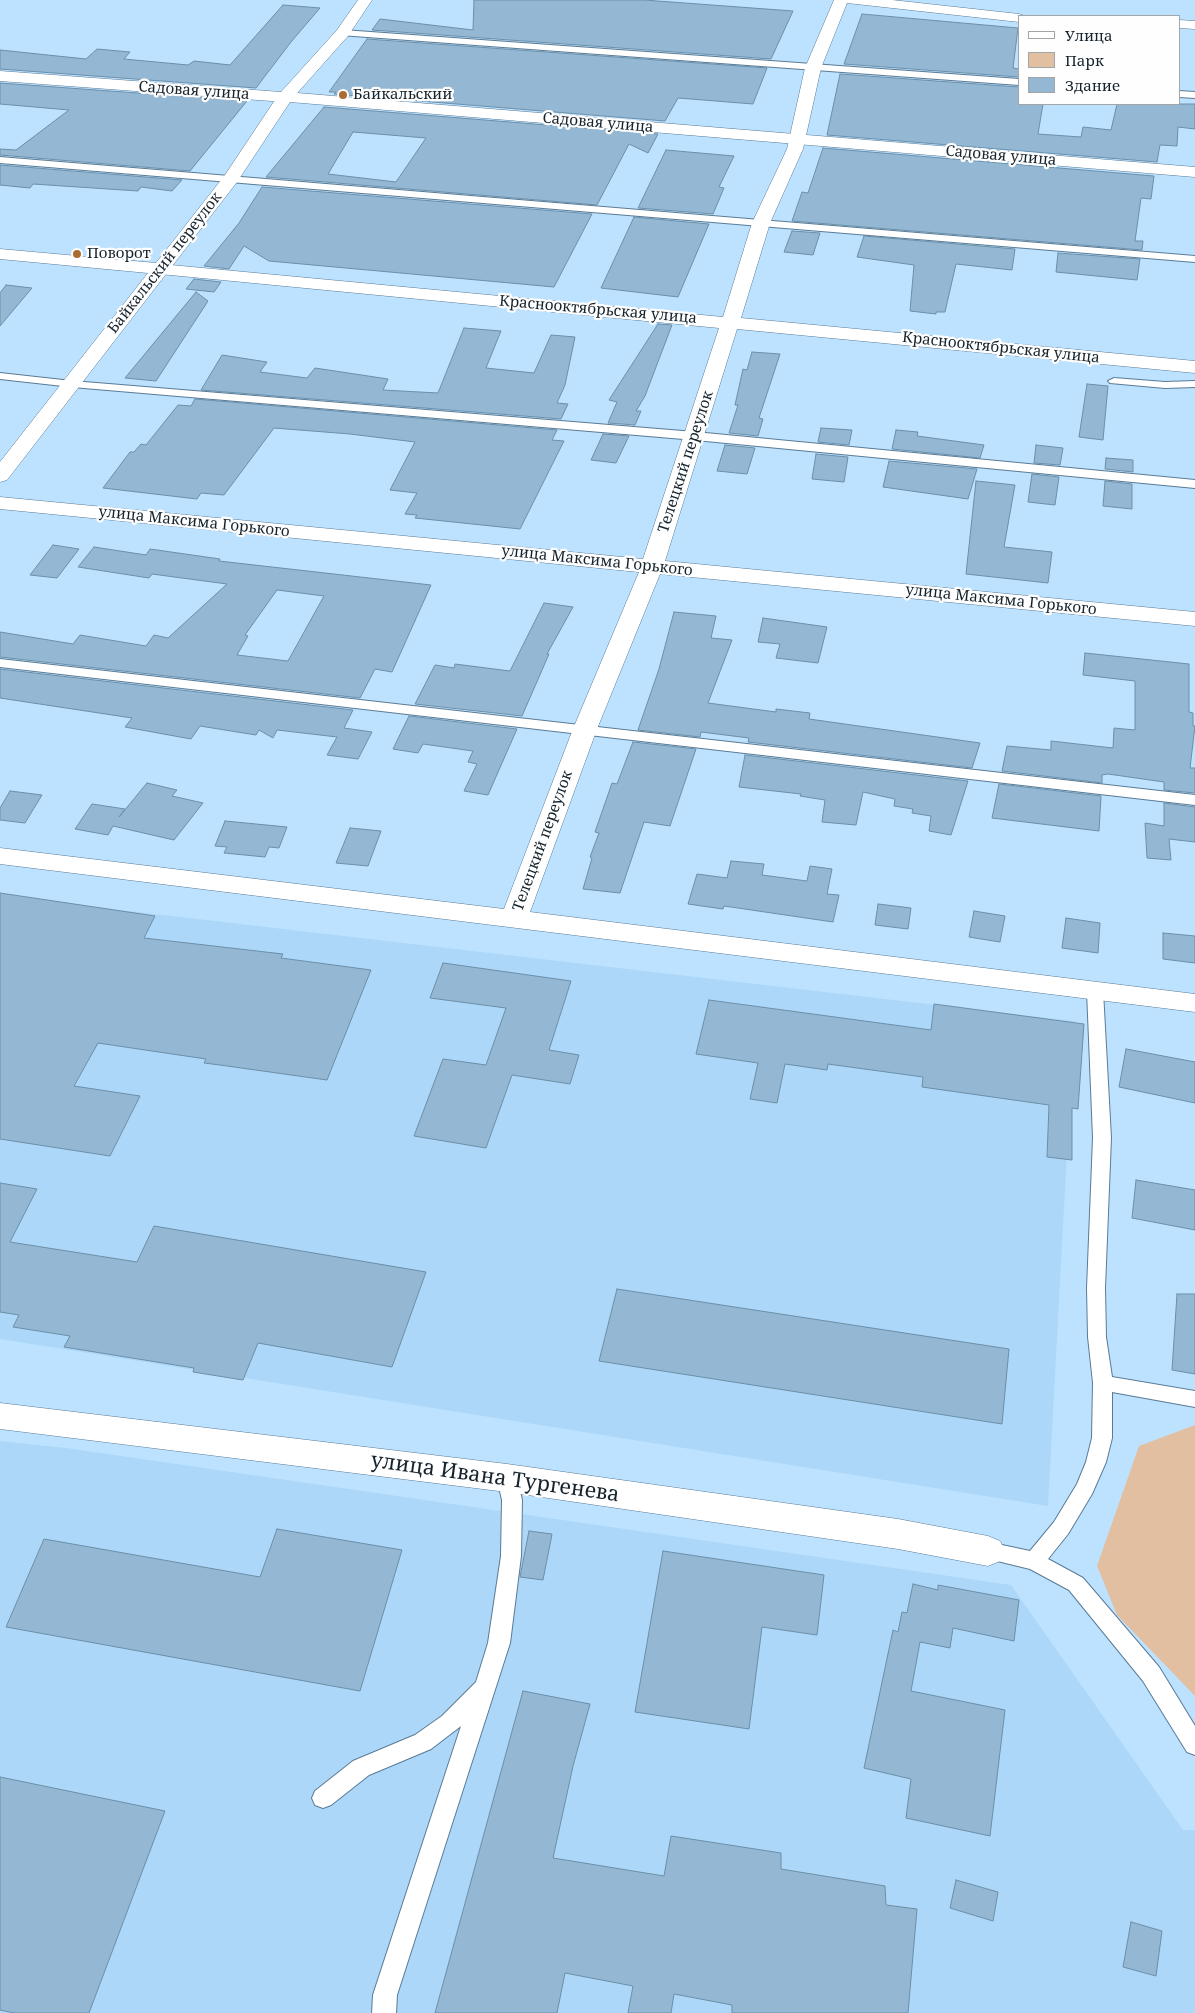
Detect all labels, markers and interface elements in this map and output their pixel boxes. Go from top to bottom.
legend [1018,15,1180,105]
text: Улица [1065,25,1113,45]
text: Парк [1065,50,1104,70]
text: Здание [1065,75,1120,95]
street label: Садовая улица [138,78,250,104]
place label: Байкальский [353,86,452,104]
marker: Байкальский [337,89,349,101]
street label: Садовая улица [542,109,654,137]
street label: Садовая улица [945,142,1057,170]
street label: Байкальский переулок [104,189,226,337]
place label: Поворот [87,245,151,263]
marker: Поворот [71,248,83,260]
street label: Краснооктябрьская улица [498,292,698,328]
street label: Краснооктябрьская улица [901,329,1101,367]
street label: Телецкий переулок [655,389,717,535]
street label: улица Максима Горького [97,503,291,541]
street label: улица Максима Горького [500,542,694,580]
street label: улица Максима Горького [904,581,1098,619]
street label: Телецкий переулок [509,768,577,914]
street label: улица Ивана Тургенева [369,1448,621,1508]

